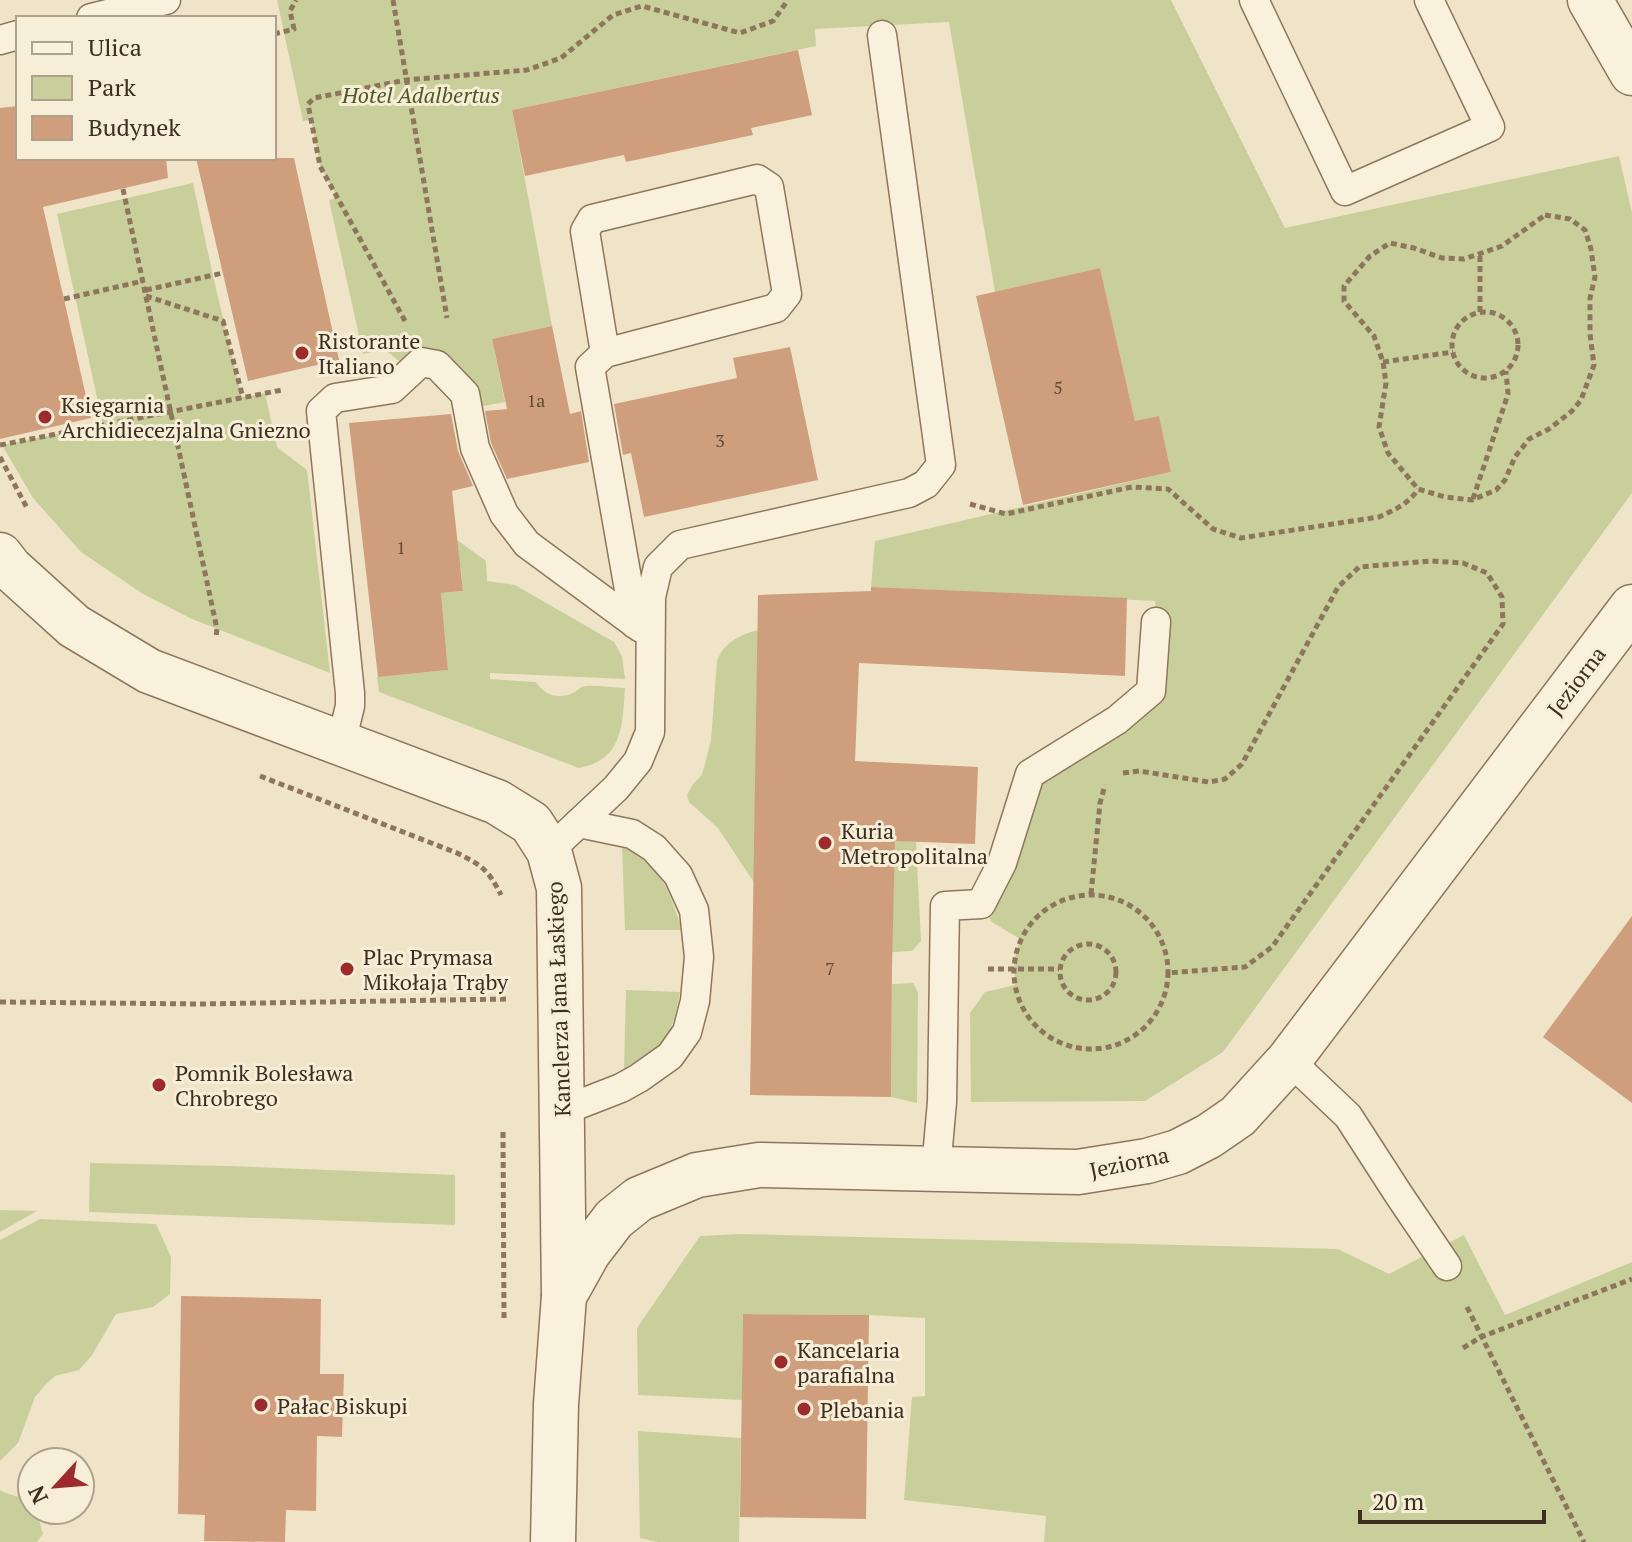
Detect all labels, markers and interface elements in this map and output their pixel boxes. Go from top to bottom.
legend [16,16,276,160]
text: Ulica [88,31,142,63]
text: Park [88,71,137,103]
park label: Hotel Adalbertus [341,80,500,109]
text: Budynek [88,111,181,143]
place label: Ristorante Italiano [318,326,420,380]
marker: Ristorante Italiano [293,344,311,362]
house number: 5 [1053,375,1063,399]
house number: 1a [527,388,545,412]
place label: Księgarnia Archidiecezjalna Gniezno [61,390,311,444]
marker: Księgarnia Archidiecezjalna Gniezno [36,408,54,426]
house number: 3 [715,428,725,452]
house number: 1 [396,535,406,559]
street label: Jeziorna [1540,640,1612,722]
place label: Kuria Metropolitalna [841,816,988,870]
marker: Kuria Metropolitalna [816,834,834,852]
street label: Kanclerza Jana Łaskiego [539,881,577,1117]
place label: Plac Prymasa Mikołaja Trąby [363,942,509,996]
house number: 7 [825,956,835,980]
marker: Plac Prymasa Mikołaja Trąby [338,960,356,978]
place label: Pomnik Bolesława Chrobrego [175,1058,353,1112]
marker: Pomnik Bolesława Chrobrego [150,1076,168,1094]
street label: Jeziorna [1087,1139,1171,1185]
place label: Kancelaria parafialna [797,1335,900,1389]
marker: Kancelaria parafialna [772,1353,790,1371]
place label: Pałac Biskupi [277,1391,408,1420]
place label: Plebania [820,1395,905,1424]
marker: Pałac Biskupi [252,1396,270,1414]
marker: Plebania [795,1400,813,1418]
north arrow [16,1446,96,1526]
scale bar [1360,1474,1544,1524]
text: N [21,1481,54,1509]
text: 20 m [1372,1485,1424,1517]

